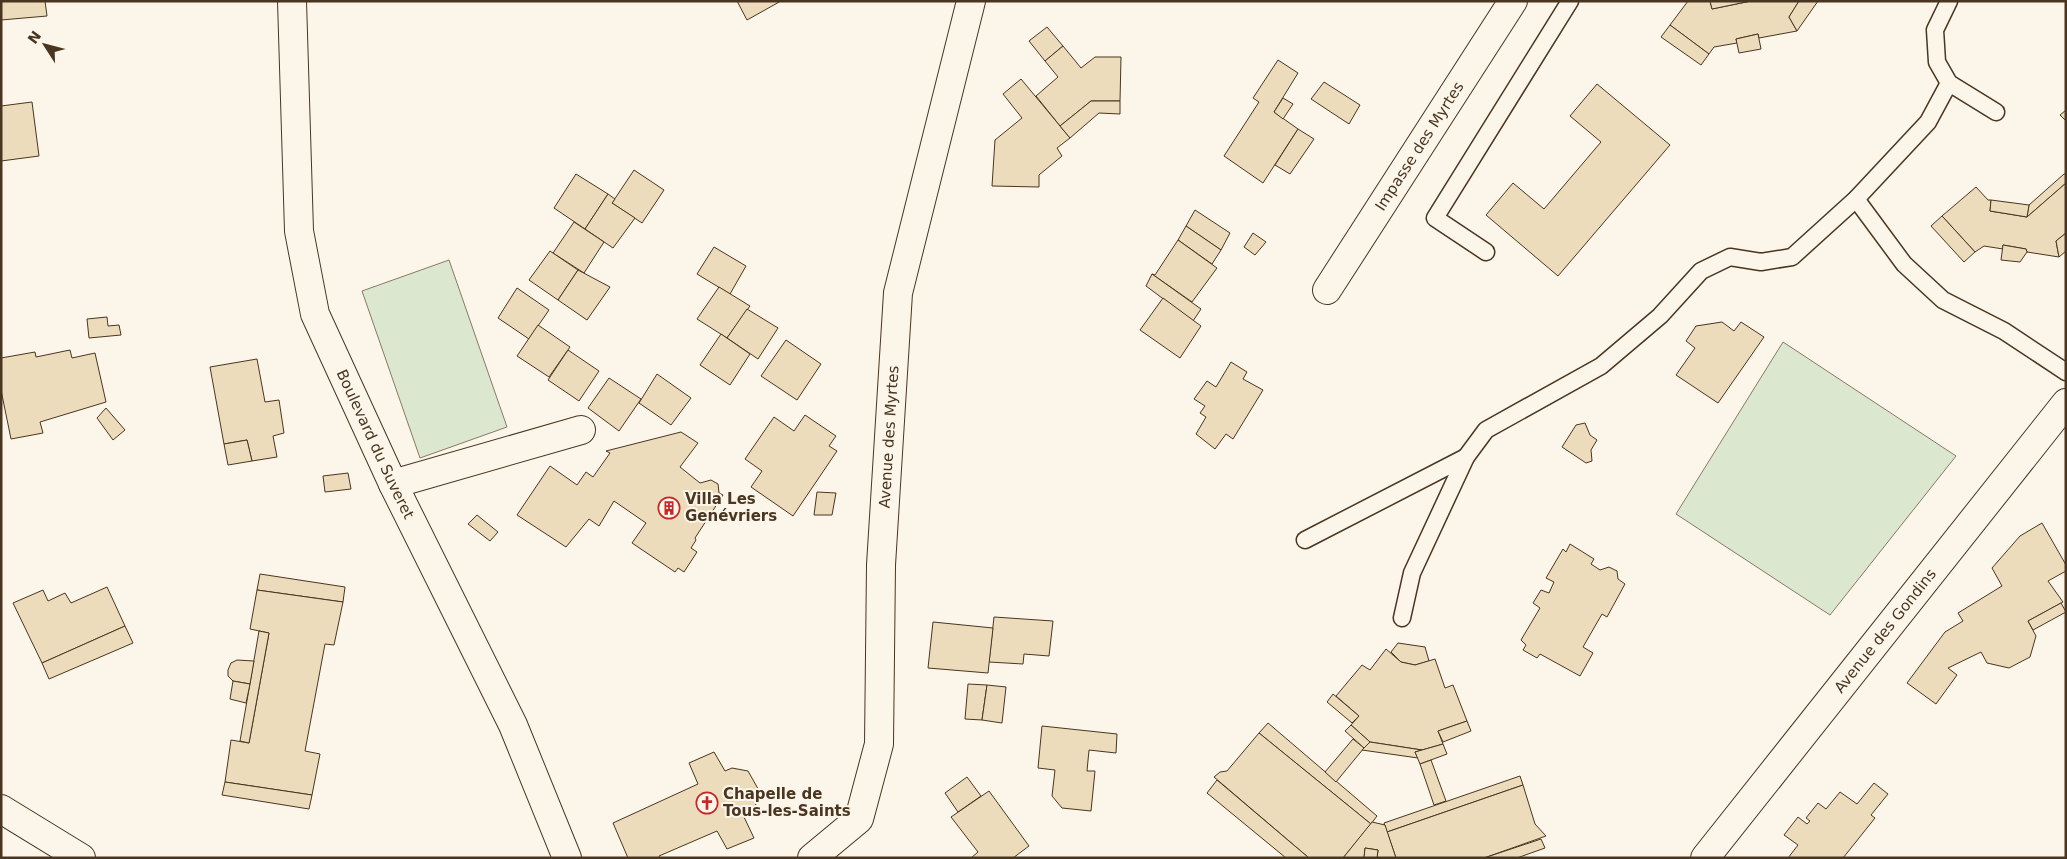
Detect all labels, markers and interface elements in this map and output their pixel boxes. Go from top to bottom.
north arrow [20,20,70,70]
text: N [25,28,44,47]
street label: Impasse des Myrtes [1371,78,1468,214]
street label: Avenue des Myrtes [876,365,902,509]
street label: Boulevard du Suveret [333,367,418,522]
place label: Villa Les Genévriers [685,490,777,525]
building icon: Villa Les Genévriers [657,496,681,520]
street label: Avenue des Gondins [1831,565,1940,696]
place label: Chapelle de Tous-les-Saints [723,785,851,820]
church icon: Chapelle de Tous-les-Saints [695,791,719,815]

